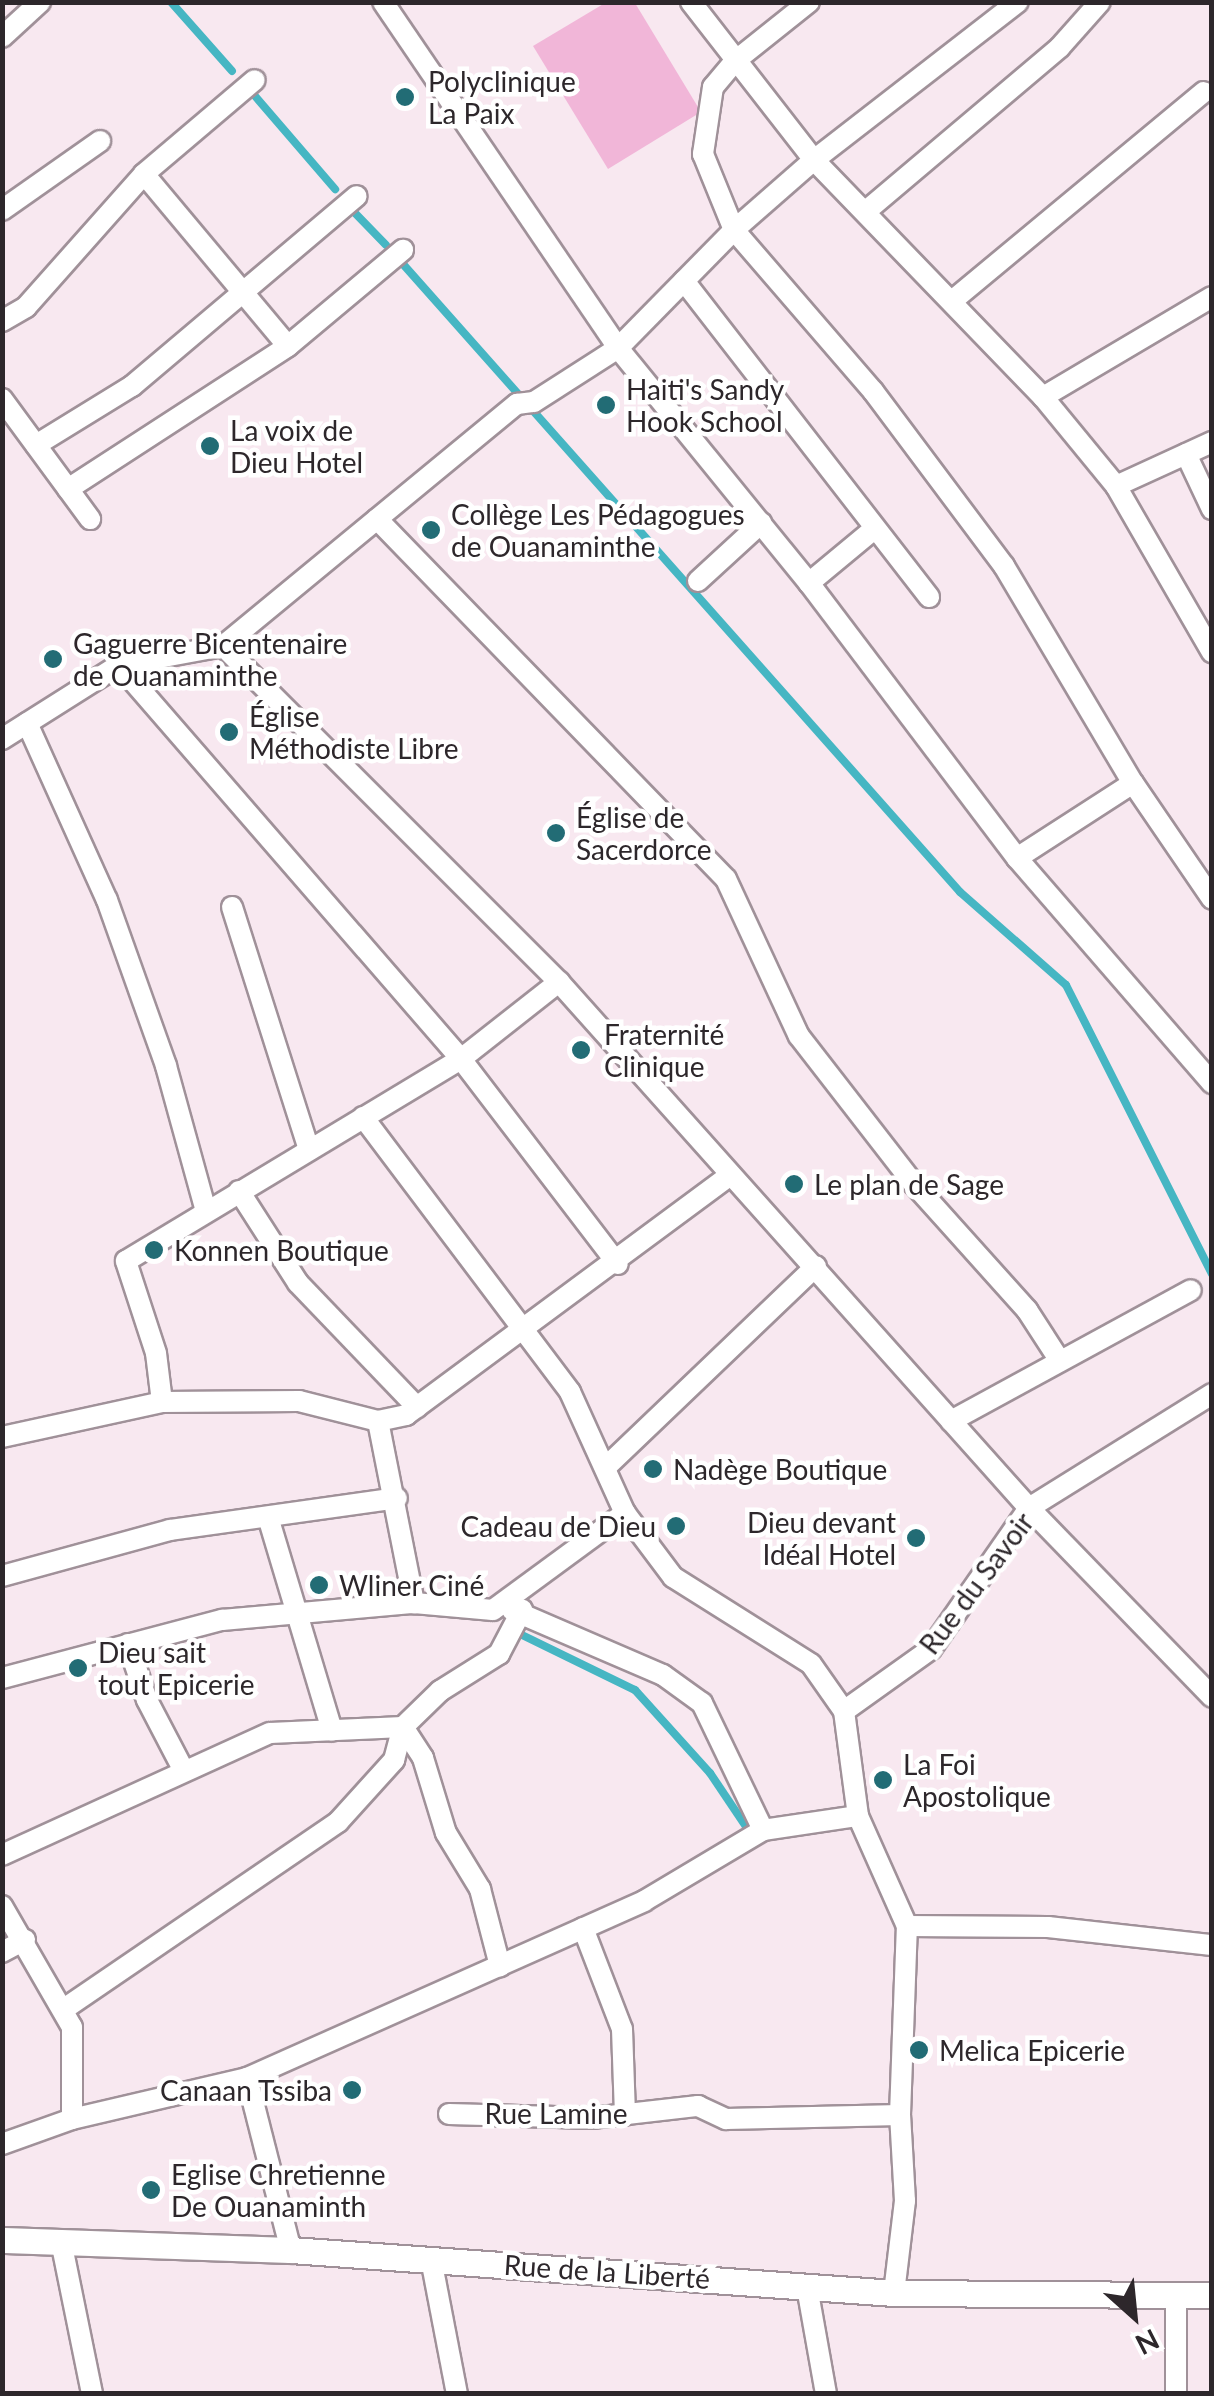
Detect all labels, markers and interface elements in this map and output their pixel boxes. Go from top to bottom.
place label: Polyclinique La Paix [428,64,576,130]
marker: Polyclinique La Paix [392,84,418,110]
place label: Haiti's Sandy Hook School [626,372,784,438]
marker: Haiti's Sandy Hook School [595,394,617,416]
place label: La voix de Dieu Hotel [230,413,363,479]
marker: La voix de Dieu Hotel [199,435,221,457]
place label: Collège Les Pédagogues de Ouanaminthe [451,497,745,563]
marker: Collège Les Pédagogues de Ouanaminthe [420,519,442,541]
place label: Gaguerre Bicentenaire de Ouanaminthe [73,626,347,692]
marker: Gaguerre Bicentenaire de Ouanaminthe [42,648,64,670]
place label: Église Méthodiste Libre [249,699,458,765]
marker: Église Méthodiste Libre [218,721,240,743]
place label: Église de Sacerdorce [576,800,712,866]
marker: Église de Sacerdorce [545,822,567,844]
place label: Fraternité Clinique [604,1017,724,1083]
marker: Fraternité Clinique [568,1037,594,1063]
place label: Le plan de Sage [814,1167,1004,1201]
marker: Le plan de Sage [783,1173,805,1195]
place label: Konnen Boutique [174,1233,389,1267]
marker: Konnen Boutique [143,1239,165,1261]
place label: Nadège Boutique [673,1452,887,1486]
marker: Nadège Boutique [642,1458,664,1480]
place label: Dieu devant Idéal Hotel [747,1505,896,1571]
street label: Rue du Savoir [912,1506,1040,1660]
place label: Cadeau de Dieu [460,1509,656,1543]
marker: Cadeau de Dieu [665,1515,687,1537]
marker: Dieu devant Idéal Hotel [905,1527,927,1549]
place label: Wliner Ciné [339,1568,485,1602]
marker: Wliner Ciné [308,1574,330,1596]
place label: Dieu sait tout Epicerie [98,1635,254,1701]
marker: Dieu sait tout Epicerie [67,1657,89,1679]
place label: La Foi Apostolique [903,1747,1051,1813]
marker: La Foi Apostolique [872,1769,894,1791]
place label: Melica Epicerie [939,2033,1125,2067]
marker: Melica Epicerie [908,2039,930,2061]
place label: Canaan Tssiba [159,2073,332,2107]
marker: Canaan Tssiba [341,2079,363,2101]
street label: Rue Lamine [485,2096,627,2130]
place label: Eglise Chretienne De Ouanaminth [171,2157,385,2223]
marker: Eglise Chretienne De Ouanaminth [140,2179,162,2201]
street label: Rue de la Liberté [503,2247,711,2295]
north arrow [1084,2266,1184,2366]
text: N [1130,2323,1165,2363]

